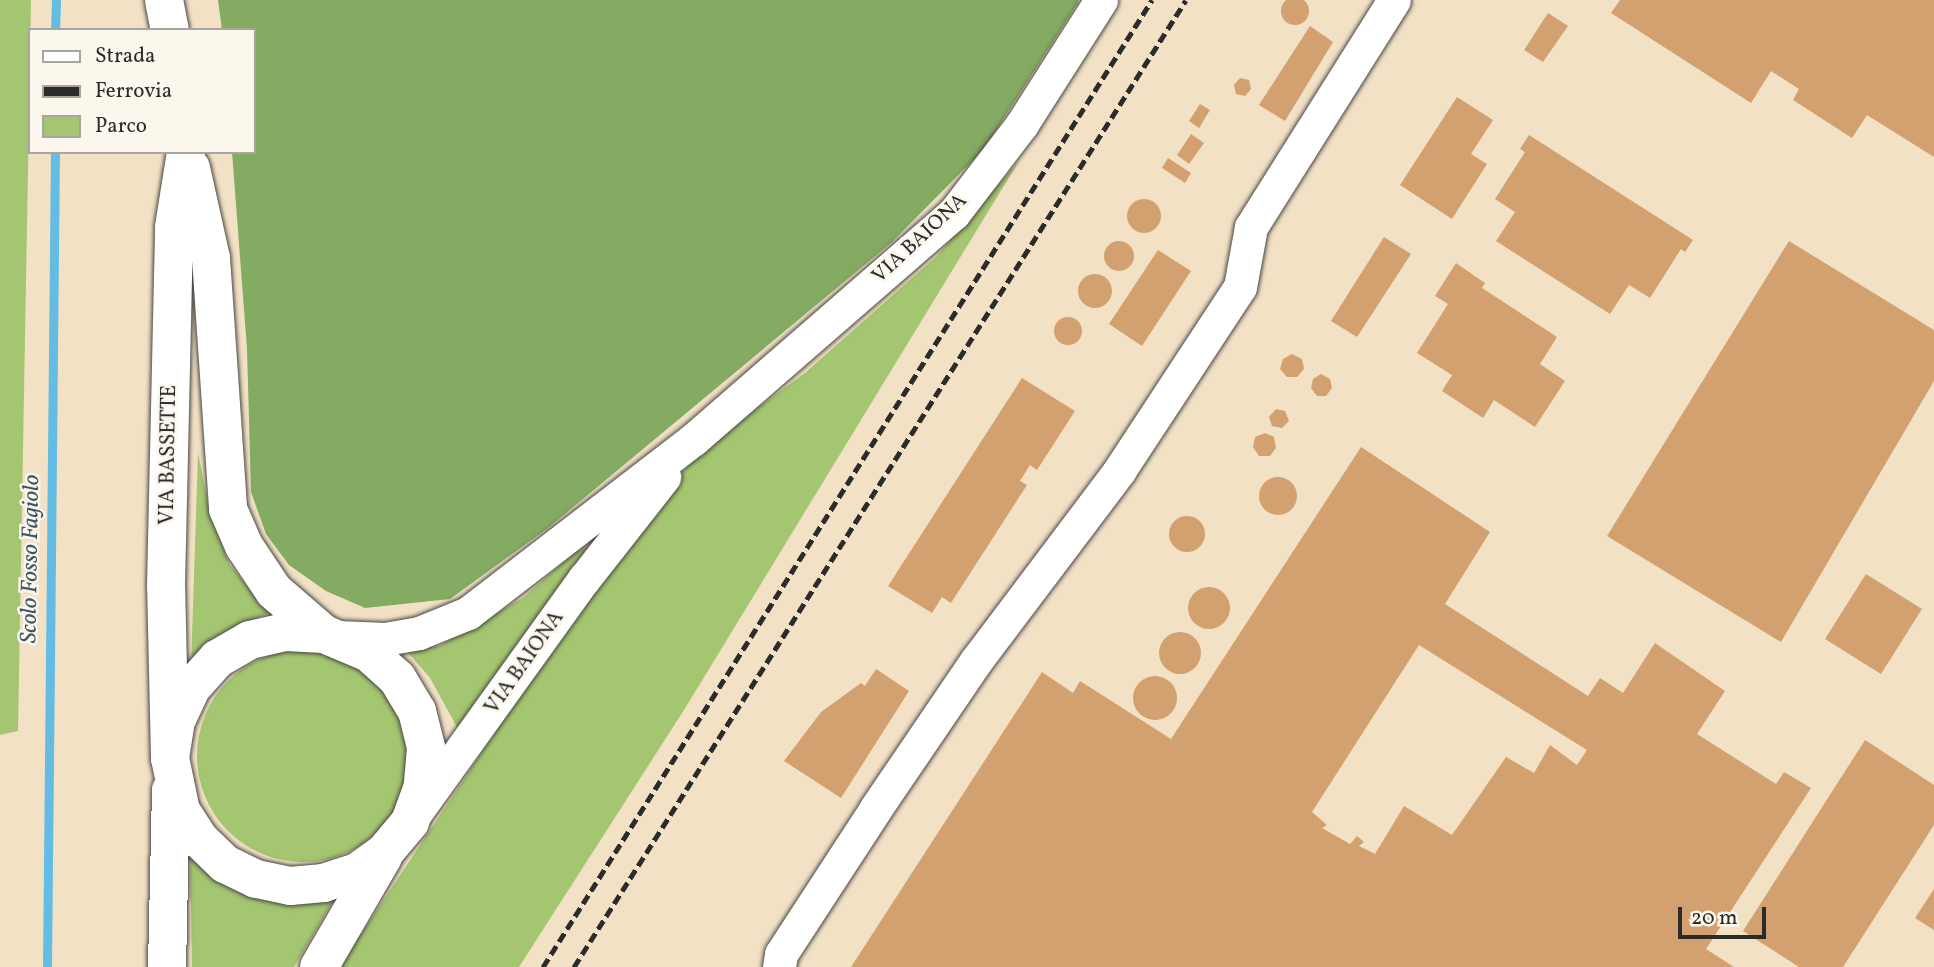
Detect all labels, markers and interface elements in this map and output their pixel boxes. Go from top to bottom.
legend [28,28,256,154]
text: Strada [95,42,156,71]
text: Ferrovia [95,77,172,106]
text: Parco [95,112,147,141]
street label: VIA BAIONA [867,189,973,289]
street label: VIA BASSETTE [155,385,183,525]
water label: Scolo Fosso Fagiolo [16,475,46,643]
street label: VIA BAIONA [480,606,570,720]
scale bar [1682,894,1770,938]
text: 20 m [1691,904,1737,933]

